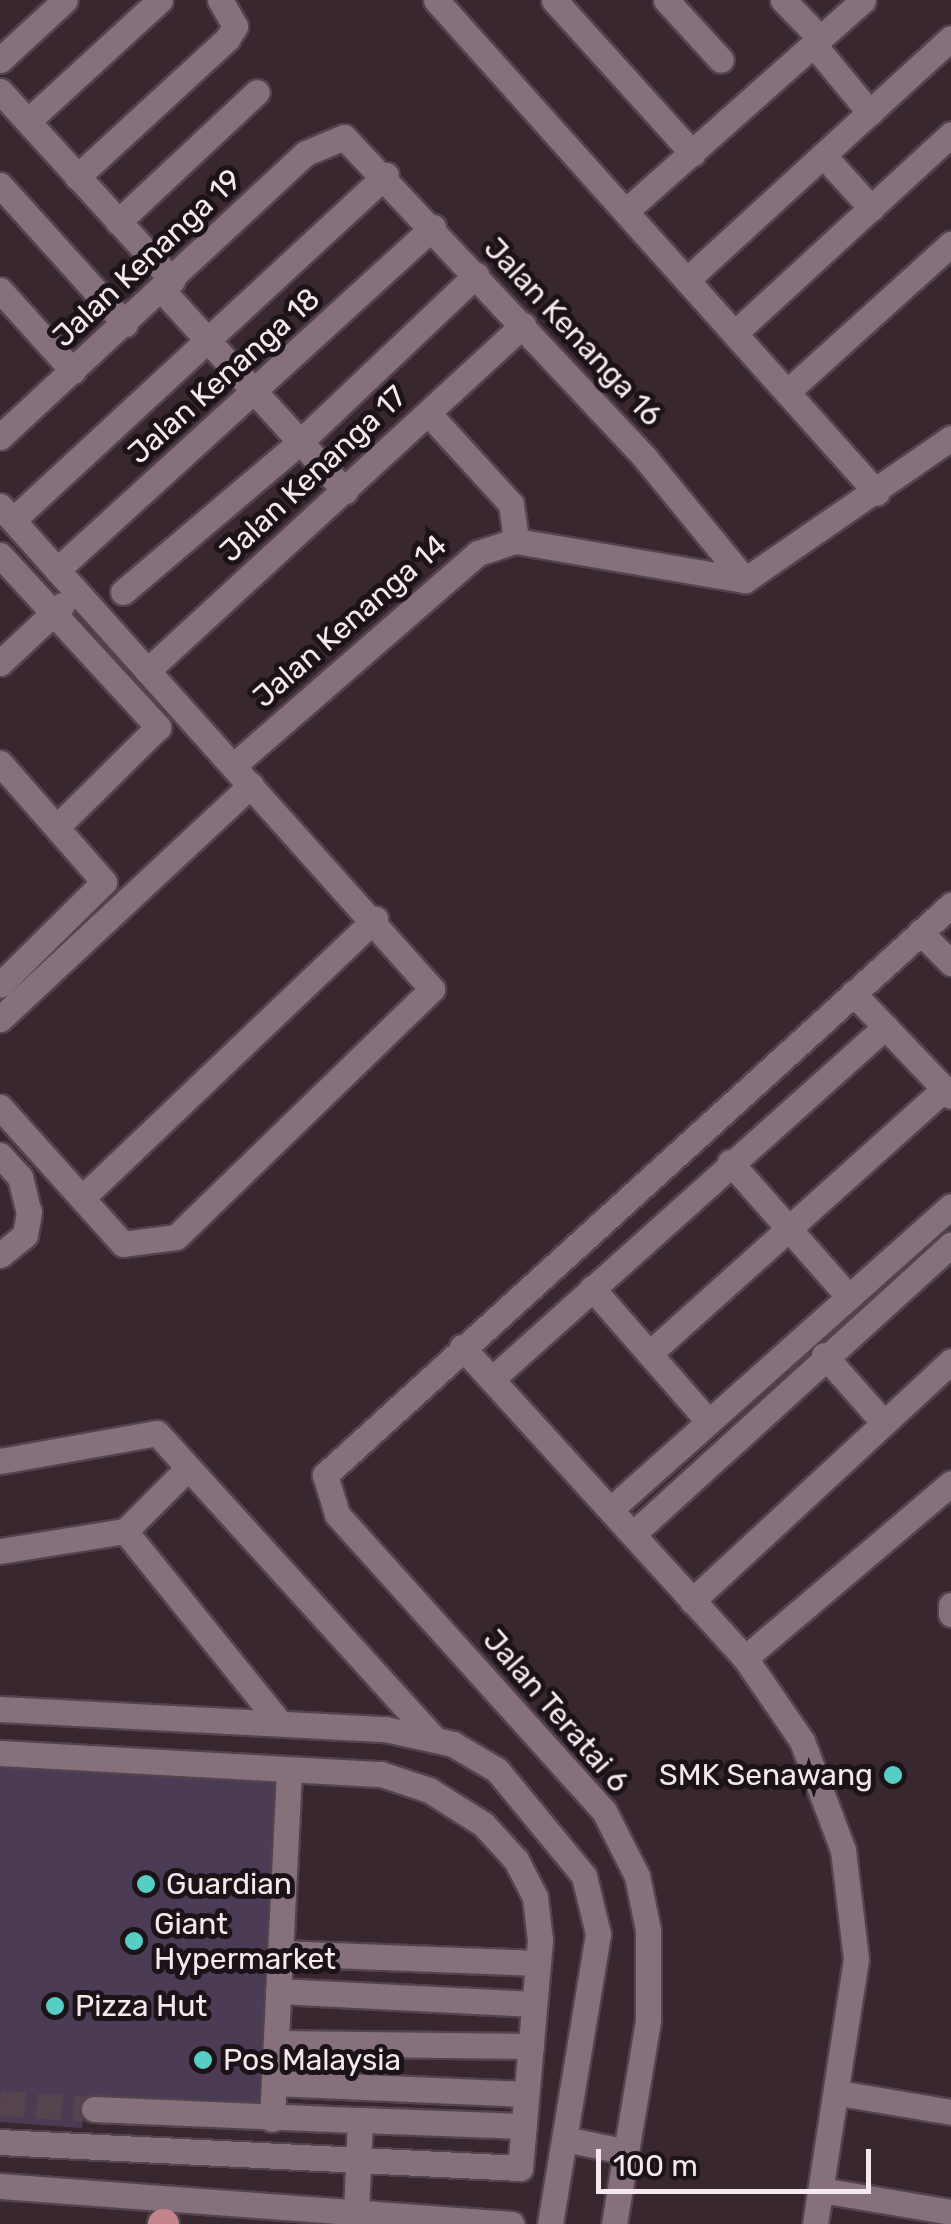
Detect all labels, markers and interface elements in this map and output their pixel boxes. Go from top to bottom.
street label: Jalan Kenanga 19 [45,162,249,354]
street label: Jalan Kenanga 16 [476,230,670,434]
street label: Jalan Kenanga 18 [121,281,327,471]
street label: Jalan Kenanga 17 [212,378,414,570]
street label: Jalan Kenanga 14 [246,527,454,715]
street label: Jalan Teratai 6 [475,1622,637,1800]
place label: SMK Senawang [659,1757,873,1793]
marker: SMK Senawang [882,1764,904,1786]
place label: Guardian [166,1866,292,1902]
marker: Guardian [135,1873,157,1895]
place label: Giant Hypermarket [154,1906,336,1976]
marker: Giant Hypermarket [123,1930,145,1952]
place label: Pizza Hut [75,1988,207,2024]
marker: Pizza Hut [44,1995,66,2017]
place label: Pos Malaysia [223,2042,401,2078]
marker: Pos Malaysia [192,2049,214,2071]
scale bar [601,2129,876,2191]
text: 100 m [613,2148,698,2184]

